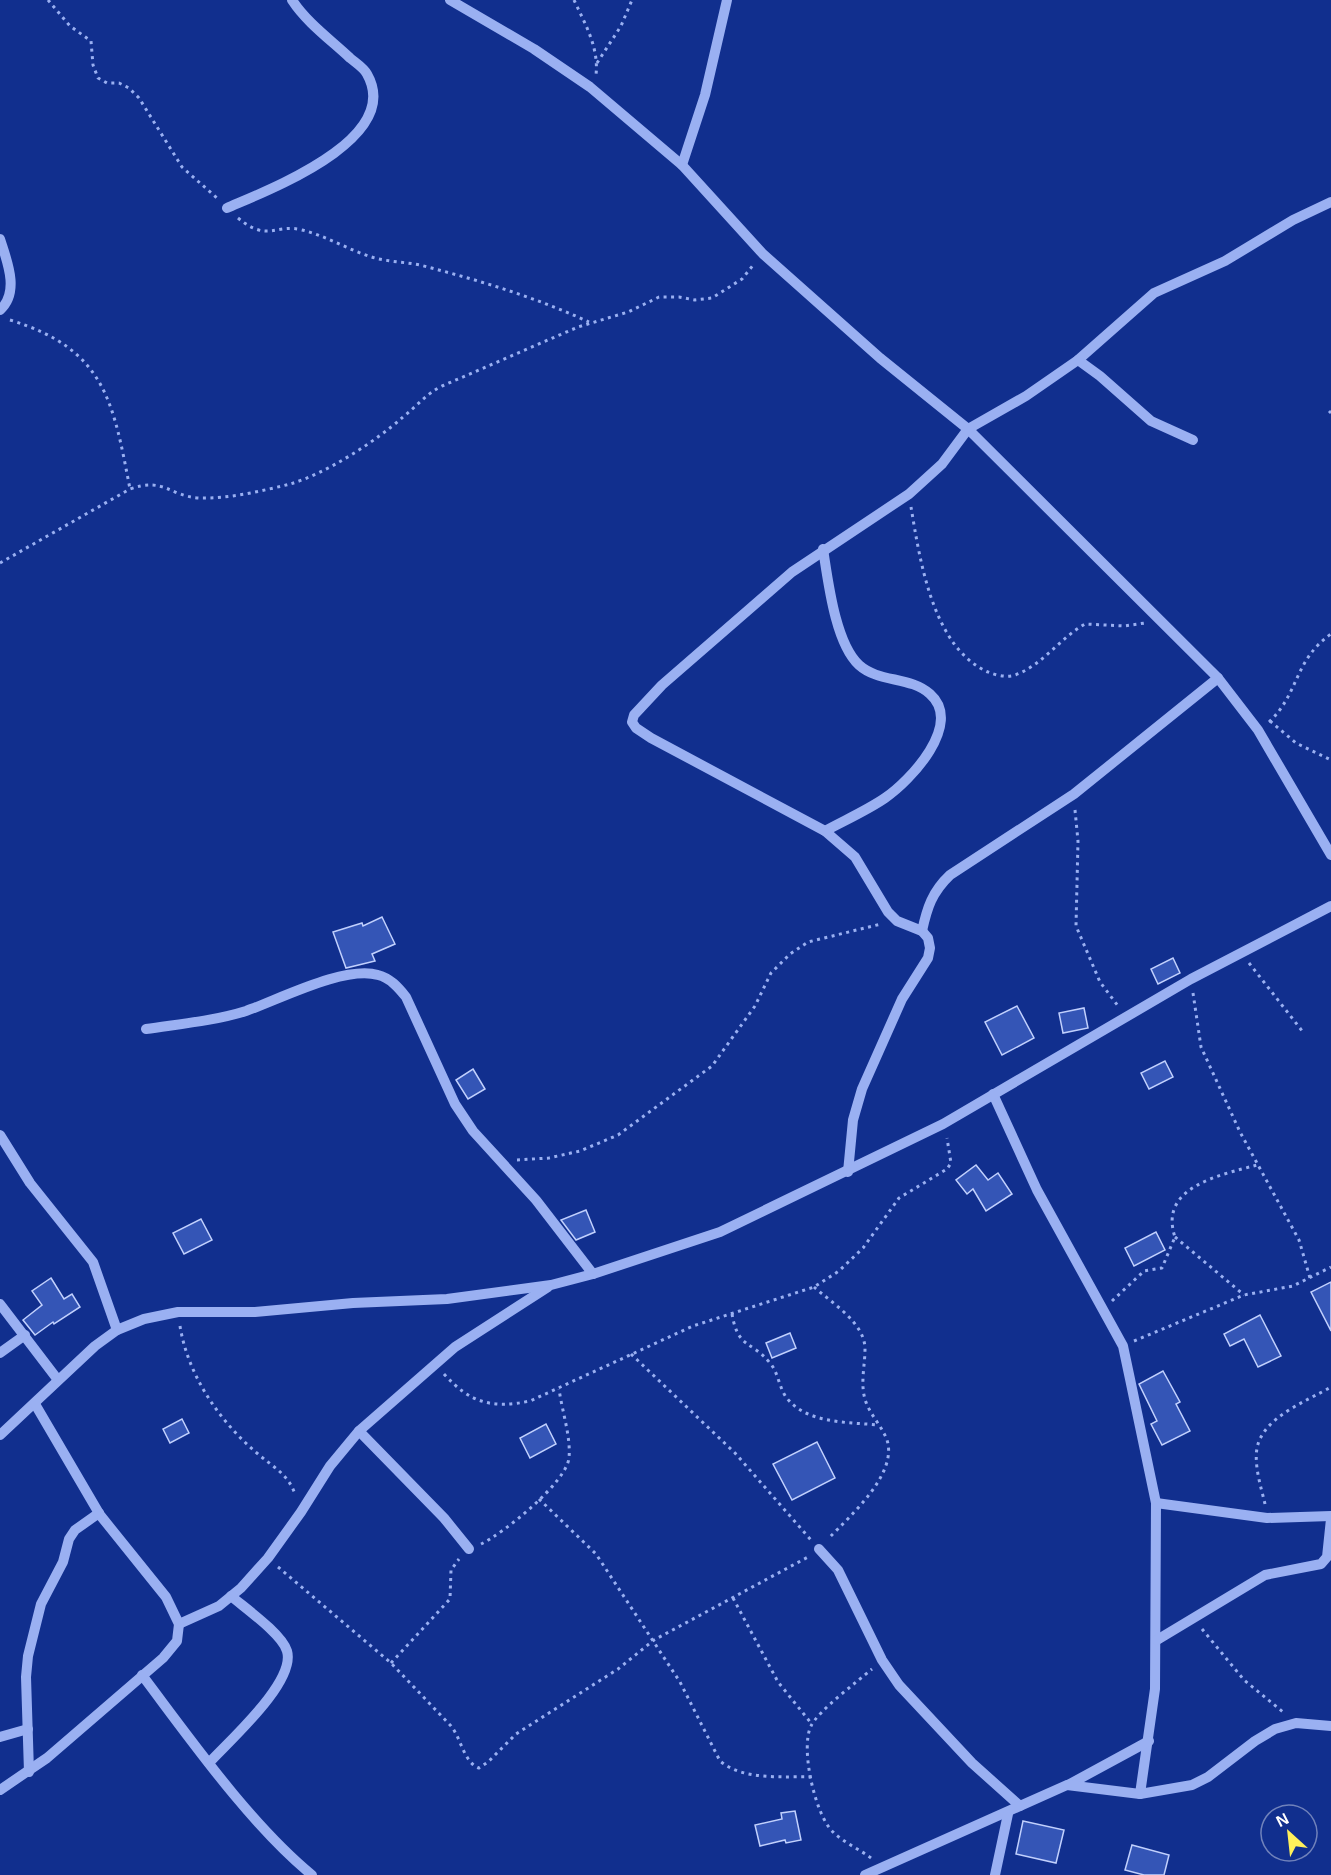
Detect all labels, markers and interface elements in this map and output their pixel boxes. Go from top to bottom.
north arrow [1259,1803,1319,1863]
text: N [1273,1810,1291,1830]

